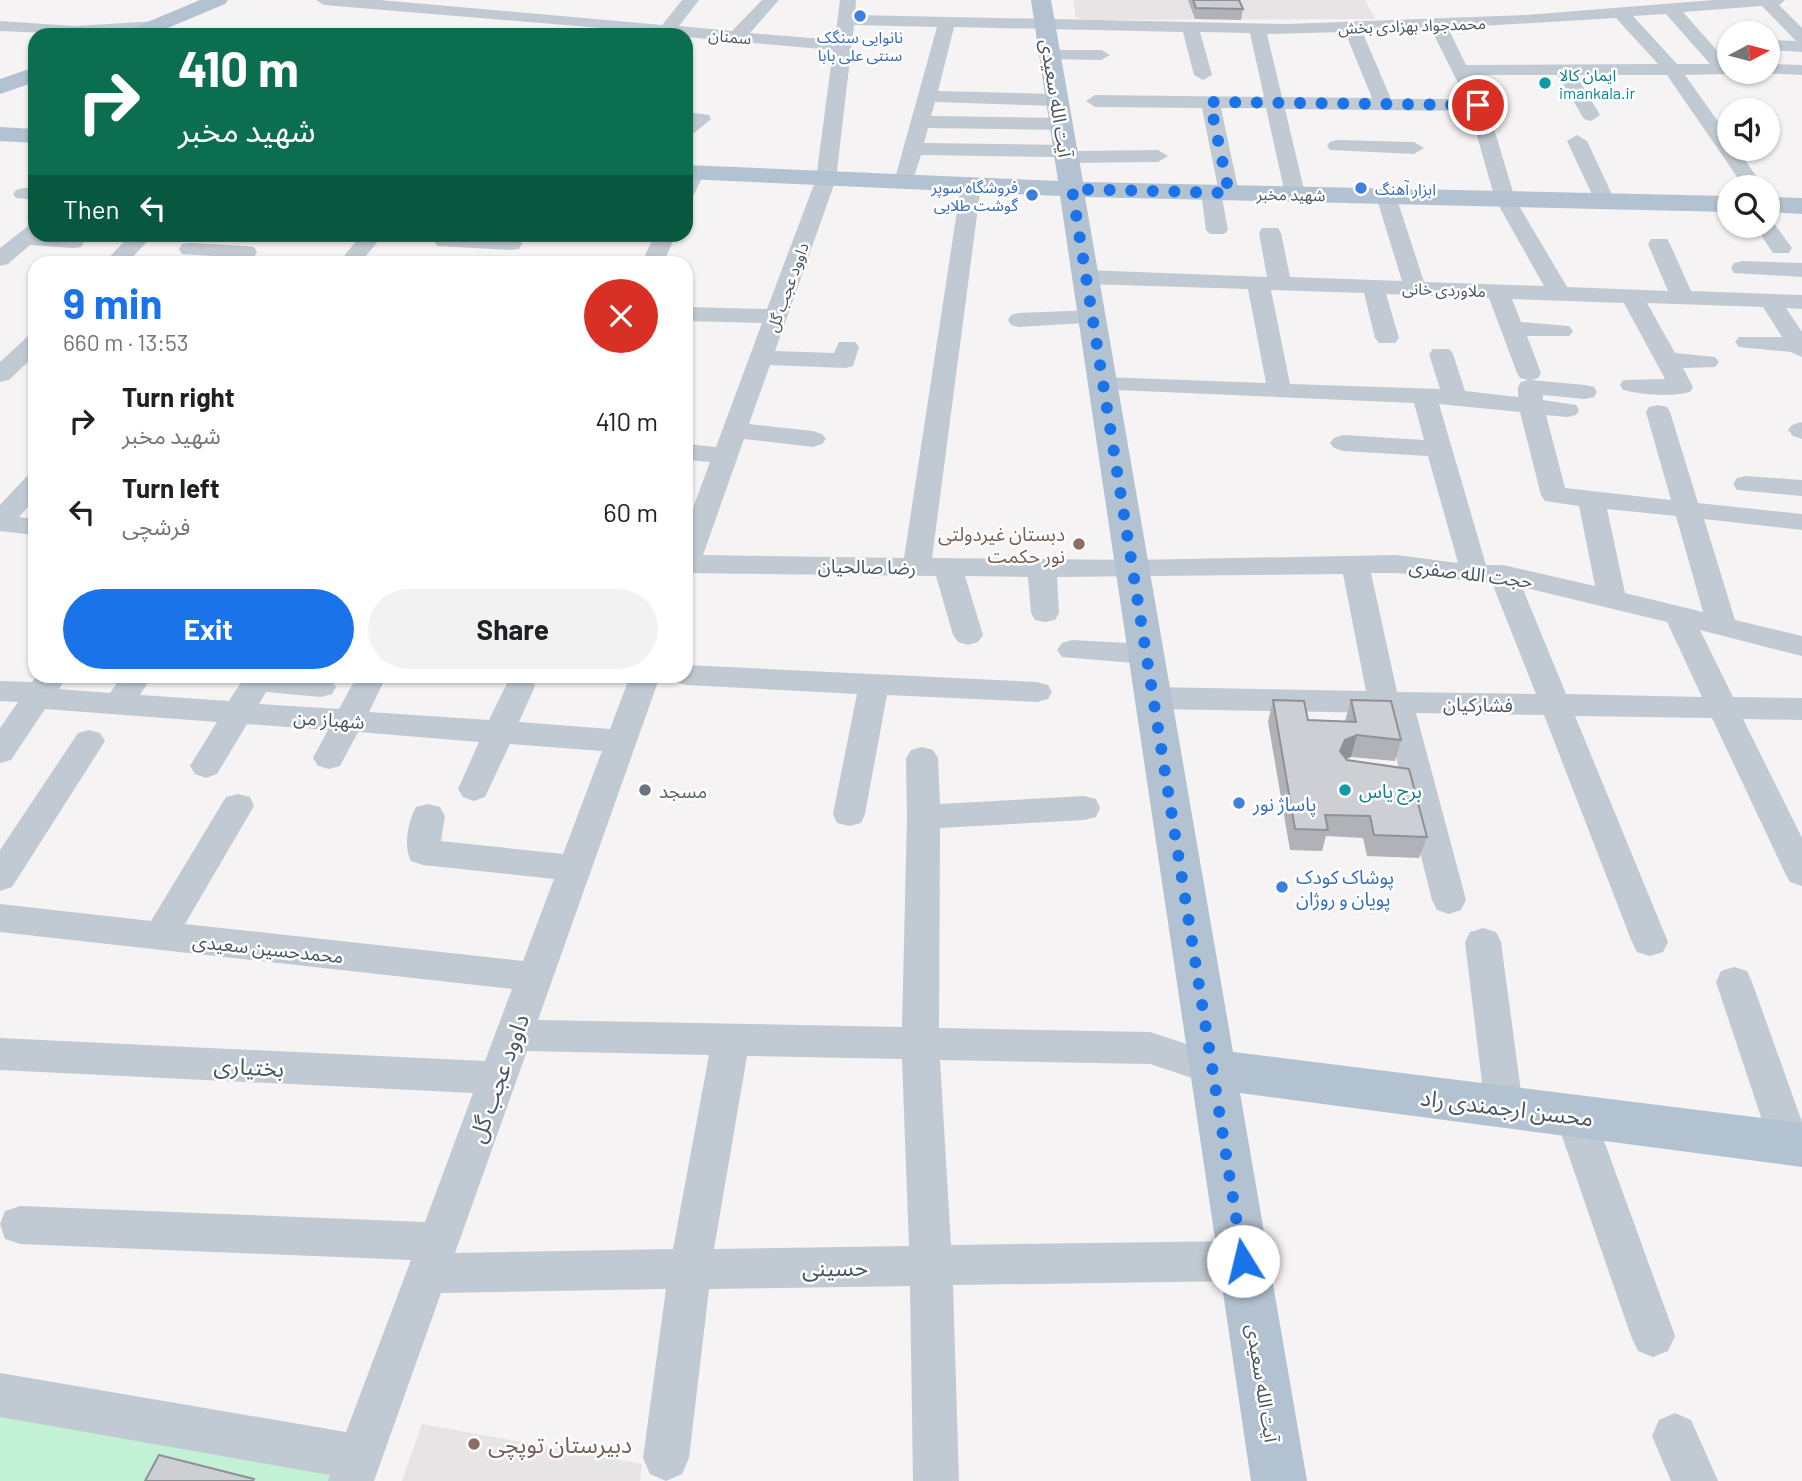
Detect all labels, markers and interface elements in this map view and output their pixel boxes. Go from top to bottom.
marker: نانوایی سنگک سنتی علی بابا [852,8,868,24]
street label: محمدجواد بهزادی بخش [1338,13,1486,38]
north arrow [1717,21,1780,84]
map controls [1717,21,1780,238]
street label: سمنان [708,25,752,48]
place label: نانوایی سنگک سنتی علی بابا [817,27,903,65]
street label: آیت الله سعیدی [1036,37,1078,160]
text: 410 m [178,38,299,97]
icon: right [63,56,154,147]
place label: ایمان کالا imankala.ir [1559,65,1636,102]
pin [1448,75,1508,135]
marker: ایمان کالا imankala.ir [1537,75,1553,91]
icon: arrive [1459,86,1497,124]
button: sound [1717,98,1780,161]
text: شهید مخبر [178,110,316,148]
button: search [1717,175,1780,238]
place label: فروشگاه سوپر گوشت طلایی [930,177,1018,215]
place label: ابزار آهنگ [1375,179,1436,199]
marker: ابزار آهنگ [1353,180,1369,196]
street label: شهید مخبر [1255,184,1326,205]
marker: فروشگاه سوپر گوشت طلایی [1024,187,1040,203]
icon: left [134,189,172,227]
text: Then [63,193,120,224]
street label: داوود عجب گل [762,240,813,335]
text: 9 min [63,277,162,327]
street label: ملاوردی خانی [1402,278,1486,301]
button: close [584,279,658,353]
text: 660 m · 13:53 [63,328,189,356]
text: Turn right [122,381,235,412]
icon: right [63,402,101,440]
text: 410 m [596,405,658,436]
text: شهید مخبر [122,421,221,449]
text: Turn left [122,472,220,503]
icon: left [63,493,101,531]
text: 60 m [603,496,658,527]
text: فرشچی [122,512,190,540]
place label: دبستان غیردولتی نور حکمت [938,522,1065,568]
marker: دبستان غیردولتی نور حکمت [1071,536,1087,552]
street label: رضا صالحیان [818,554,916,579]
street label: حجت الله صفری [1408,554,1534,593]
button: Exit [63,589,354,669]
button: Share [368,589,658,669]
street label: فشارکیان [1443,692,1513,717]
street label: شهباز من [293,705,365,734]
place label: مسجد [659,779,707,802]
place label: برج یاس [1359,779,1422,805]
marker: مسجد [637,782,653,798]
marker: برج یاس [1337,782,1353,798]
place label: پاساژ نور [1252,792,1316,817]
marker: پاساژ نور [1231,795,1247,811]
place label: پوشاک کودک پویان و روژان [1296,865,1394,912]
marker: پوشاک کودک پویان و روژان [1274,879,1290,895]
street label: محمدحسین سعیدی [191,929,345,968]
street label: داوود عجب گل [462,1010,535,1146]
street label: بختیاری [213,1050,285,1083]
street label: محسن ارجمندی راد [1419,1082,1595,1132]
position arrow [1206,1224,1280,1298]
street label: حسینی [802,1252,868,1282]
street label: آیت الله سعیدی [1242,1322,1284,1445]
place label: دبیرستان توپچی [488,1430,632,1460]
marker: دبیرستان توپچی [466,1436,482,1452]

